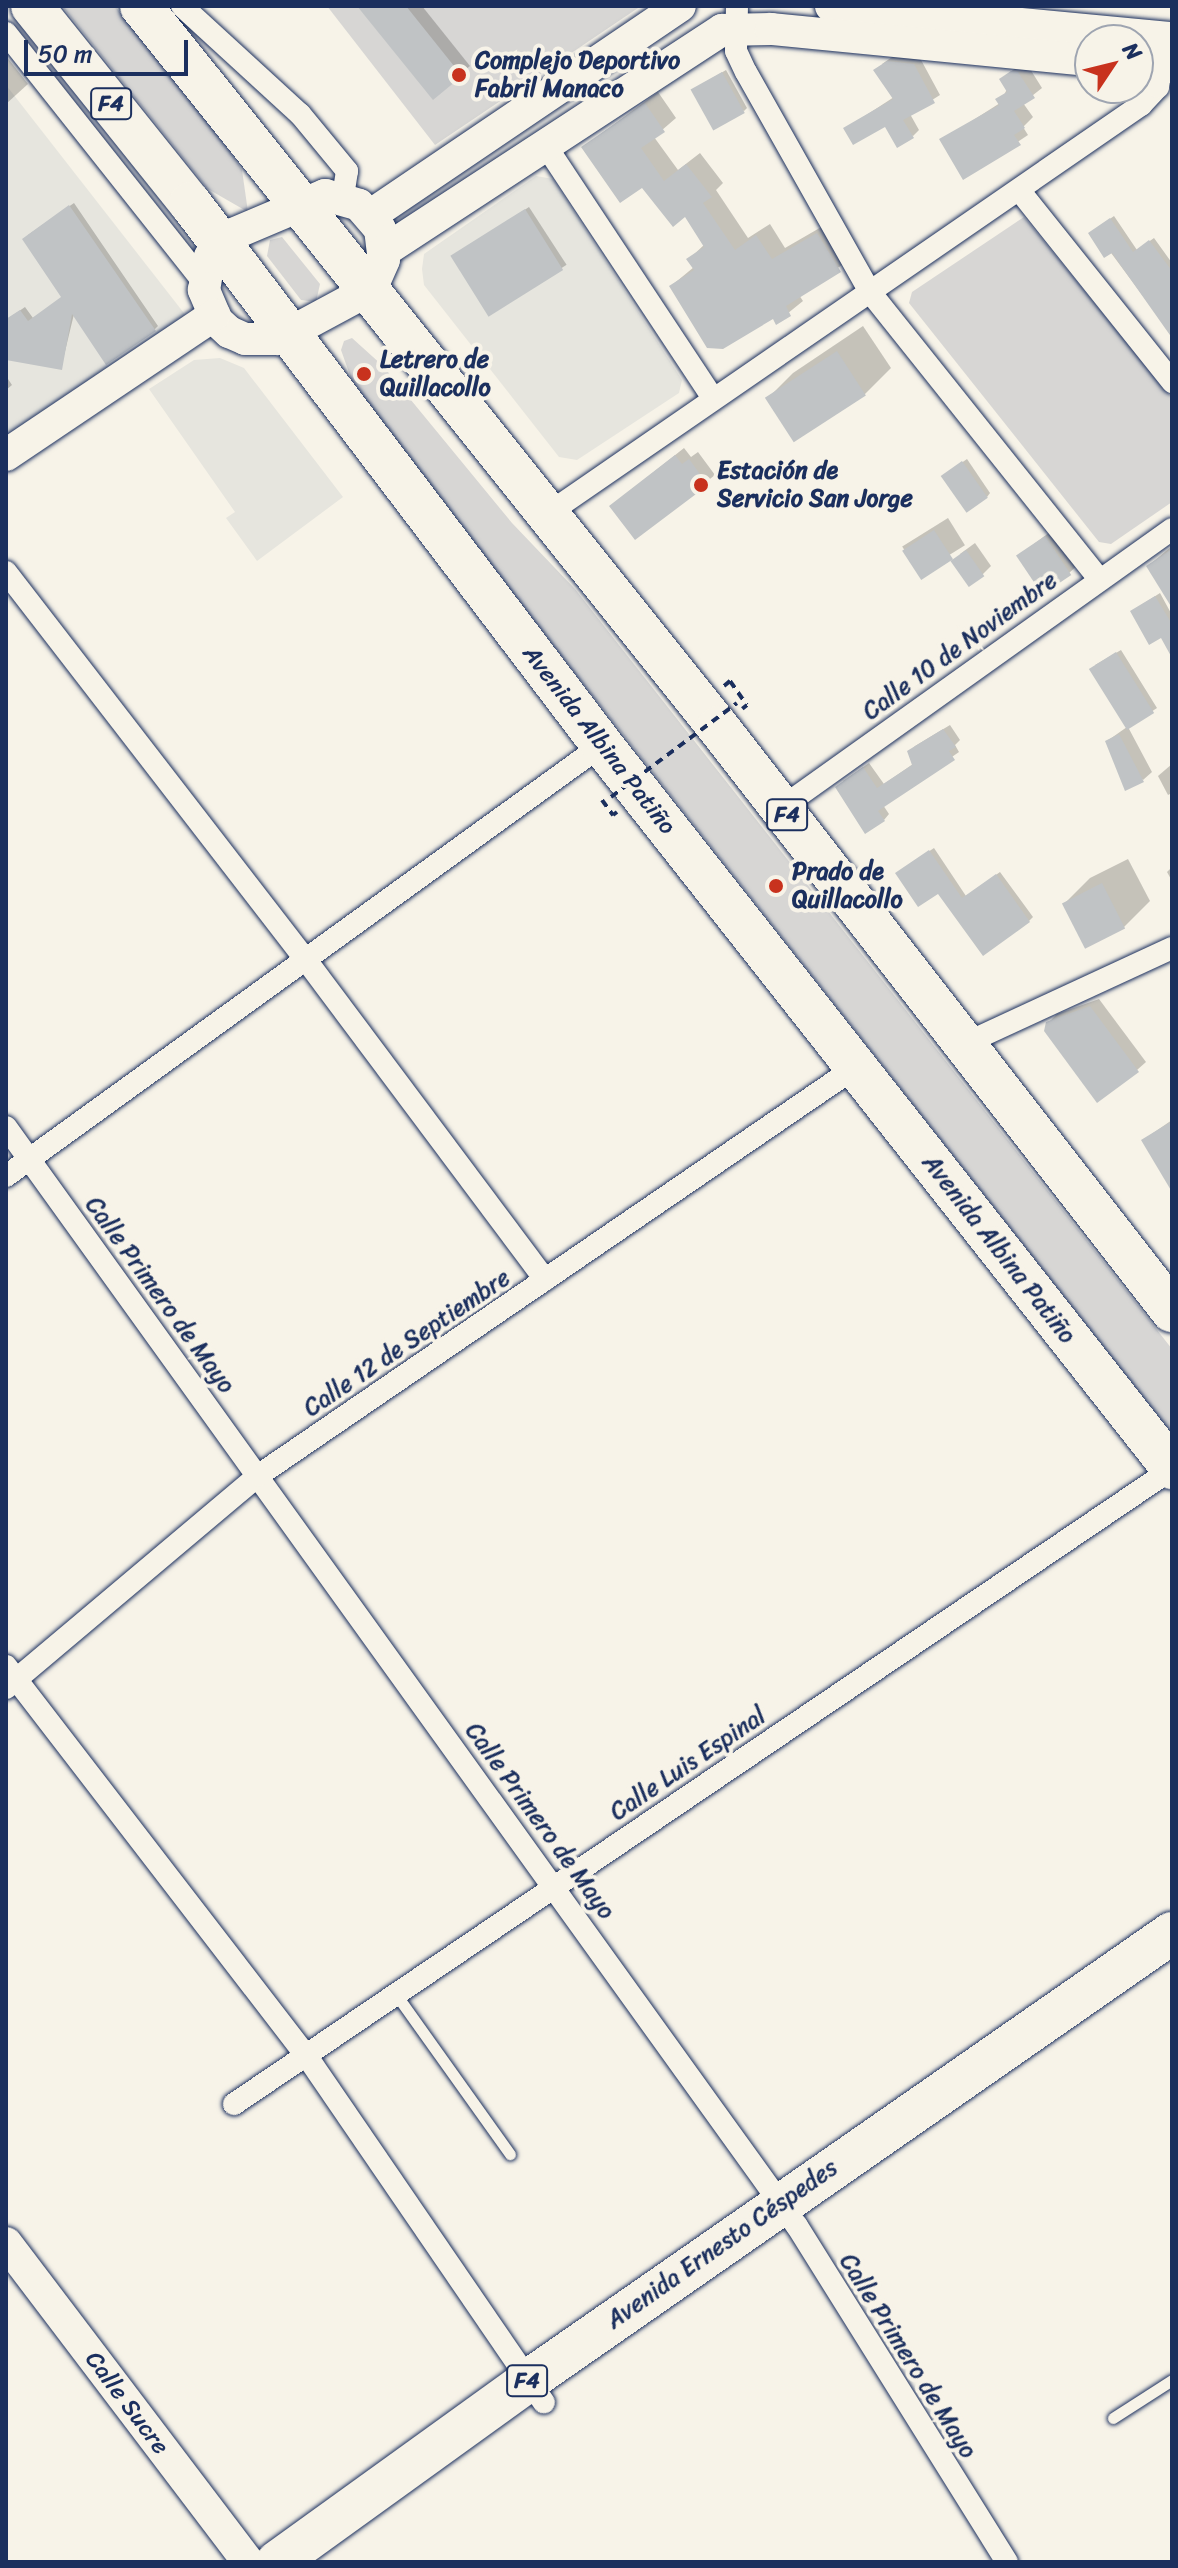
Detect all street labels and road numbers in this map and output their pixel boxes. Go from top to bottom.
road number: F4 [89,86,133,122]
street label: Calle 10 de Noviembre [857,566,1063,726]
street label: Avenida Albina Patiño [516,640,682,840]
road number: F4 [765,797,809,833]
street label: Avenida Albina Patiño [916,1149,1082,1349]
street label: Calle Primero de Mayo [79,1191,241,1399]
street label: Calle 12 de Septiembre [298,1263,516,1423]
street label: Calle Luis Espinal [604,1701,772,1827]
street label: Calle Primero de Mayo [459,1717,621,1925]
street label: Avenida Ernesto Céspedes [601,2153,843,2335]
street label: Calle Primero de Mayo [833,2248,983,2464]
street label: Calle Sucre [79,2346,175,2460]
road number: F4 [505,2363,549,2399]

